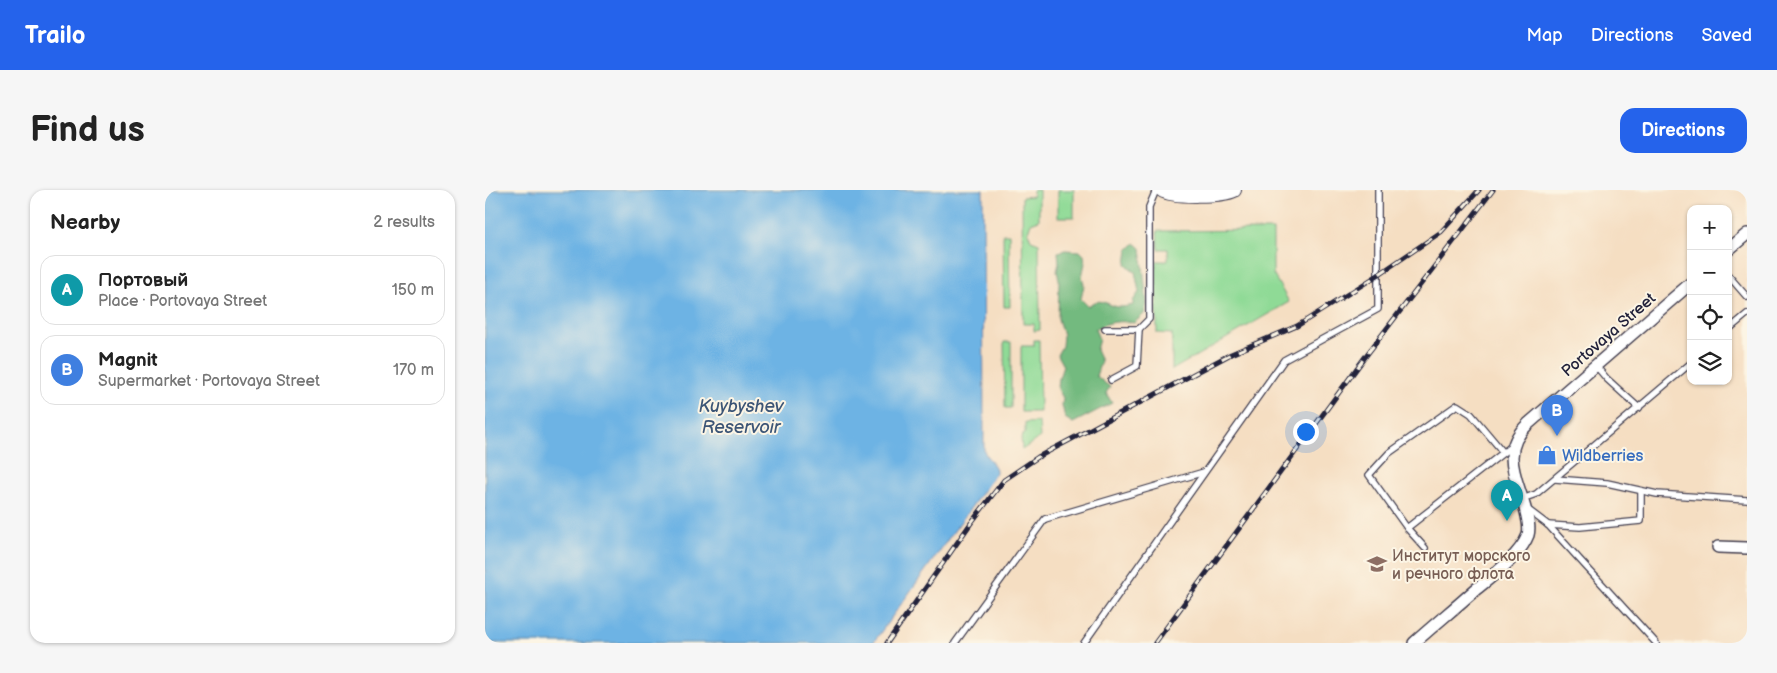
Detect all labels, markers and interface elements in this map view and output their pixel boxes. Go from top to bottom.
text: Trailo [25,21,85,50]
text: Map [1527,25,1563,46]
text: Directions [1591,25,1673,46]
text: Saved [1701,25,1752,46]
button: Directions [1620,108,1747,153]
text: Find us [30,109,145,152]
map controls [1687,205,1732,385]
button: + [1687,205,1732,250]
text: Nearby [50,210,120,235]
text: 2 results [373,213,435,232]
button: − [1687,250,1732,295]
text: Портовый [98,269,188,292]
text: A [62,281,72,300]
text: 150 m [392,281,434,300]
street label: Portovaya Street [1558,289,1660,381]
text: Place · Portovaya Street [98,292,267,311]
button: locate [1687,295,1732,340]
button: layers [1687,340,1732,385]
text: Magnit [98,349,158,372]
text: B [61,361,73,380]
text: 170 m [393,361,434,380]
text: Supermarket · Portovaya Street [98,372,320,391]
pin: B [1541,395,1573,436]
water label: Kuybyshev Reservoir [699,396,785,438]
your location [1293,419,1319,445]
shop icon: Wildberries [1536,444,1558,466]
place label: Wildberries [1562,447,1643,466]
pin: A [1491,480,1523,521]
place label: Институт морского и речного флота [1392,547,1530,584]
school or university icon: Институт морского и речного флота [1366,553,1388,575]

